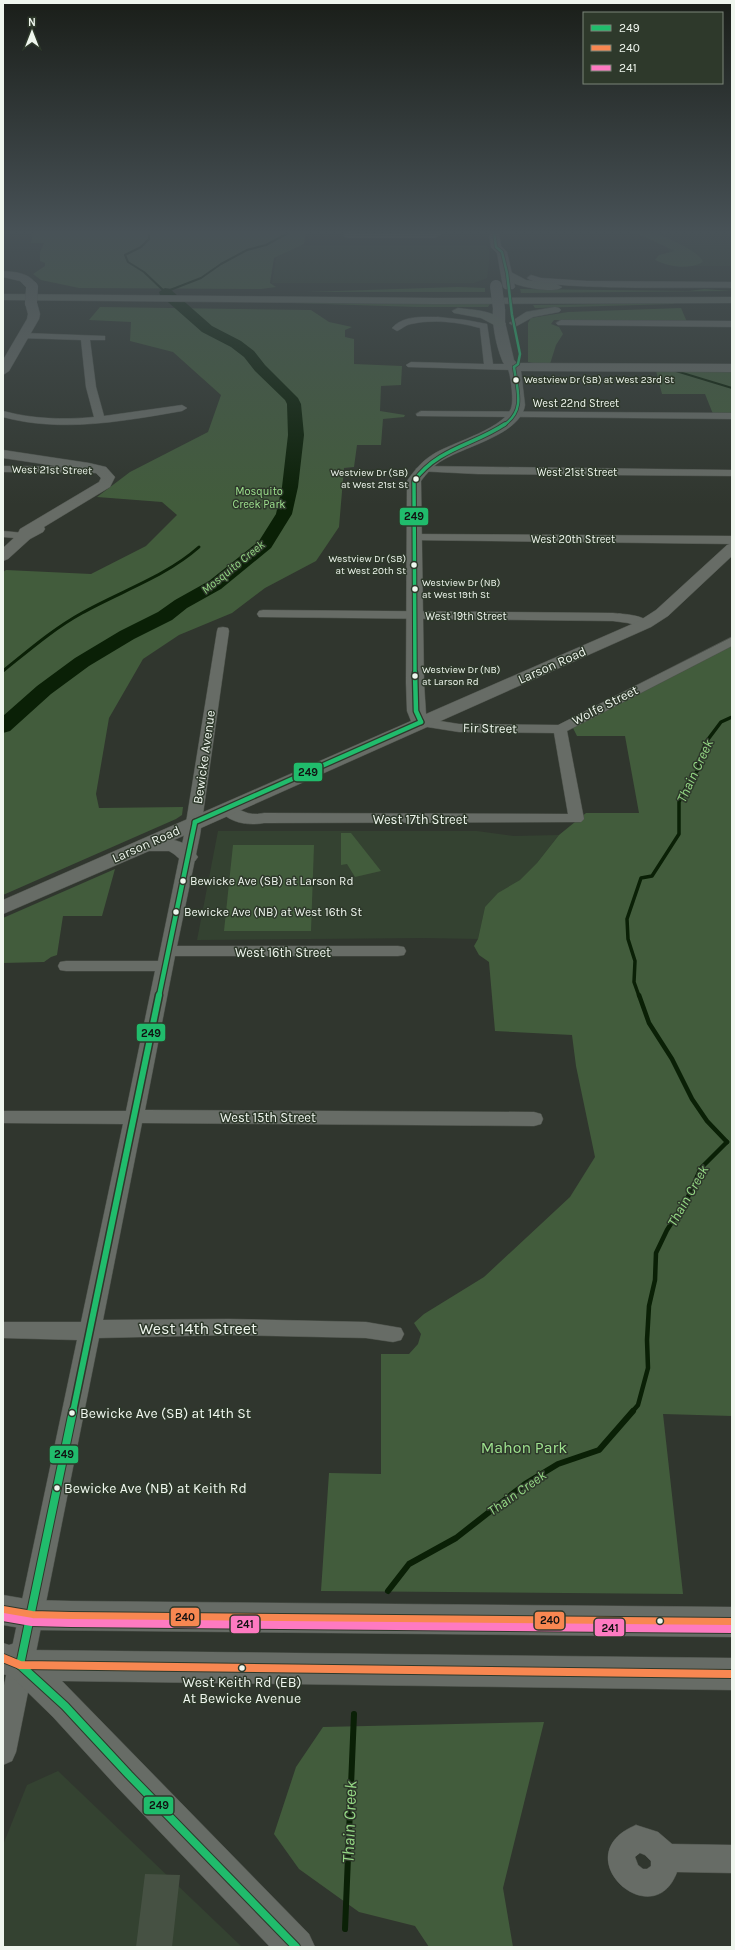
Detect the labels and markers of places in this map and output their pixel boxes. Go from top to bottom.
place label: Westview Dr (SB) at West 23rd St [524,374,674,386]
marker: Westview Dr (SB) at West 23rd St [511,375,521,385]
place label: Westview Dr (SB) at West 21st St [331,467,408,491]
marker: Westview Dr (SB) at West 21st St [411,474,421,484]
place label: Westview Dr (SB) at West 20th St [329,553,406,577]
marker: Westview Dr (SB) at West 20th St [409,560,419,570]
place label: Westview Dr (NB) at West 19th St [422,577,500,601]
marker: Westview Dr (NB) at West 19th St [410,584,420,594]
place label: Westview Dr (NB) at Larson Rd [422,664,500,688]
marker: Westview Dr (NB) at Larson Rd [410,671,420,681]
place label: Bewicke Ave (SB) at Larson Rd [190,874,354,888]
marker: Bewicke Ave (SB) at Larson Rd [178,876,188,886]
place label: Bewicke Ave (NB) at West 16th St [184,905,362,919]
marker: Bewicke Ave (NB) at West 16th St [171,907,181,917]
place label: Bewicke Ave (SB) at 14th St [80,1405,251,1422]
marker: Bewicke Ave (SB) at 14th St [67,1408,77,1418]
place label: Bewicke Ave (NB) at Keith Rd [64,1480,247,1497]
marker: Bewicke Ave (NB) at Keith Rd [52,1483,62,1493]
unlabelled marker [655,1616,665,1626]
marker: West Keith Rd (EB) At Bewicke Avenue [237,1663,247,1673]
place label: West Keith Rd (EB) At Bewicke Avenue [183,1674,301,1707]

